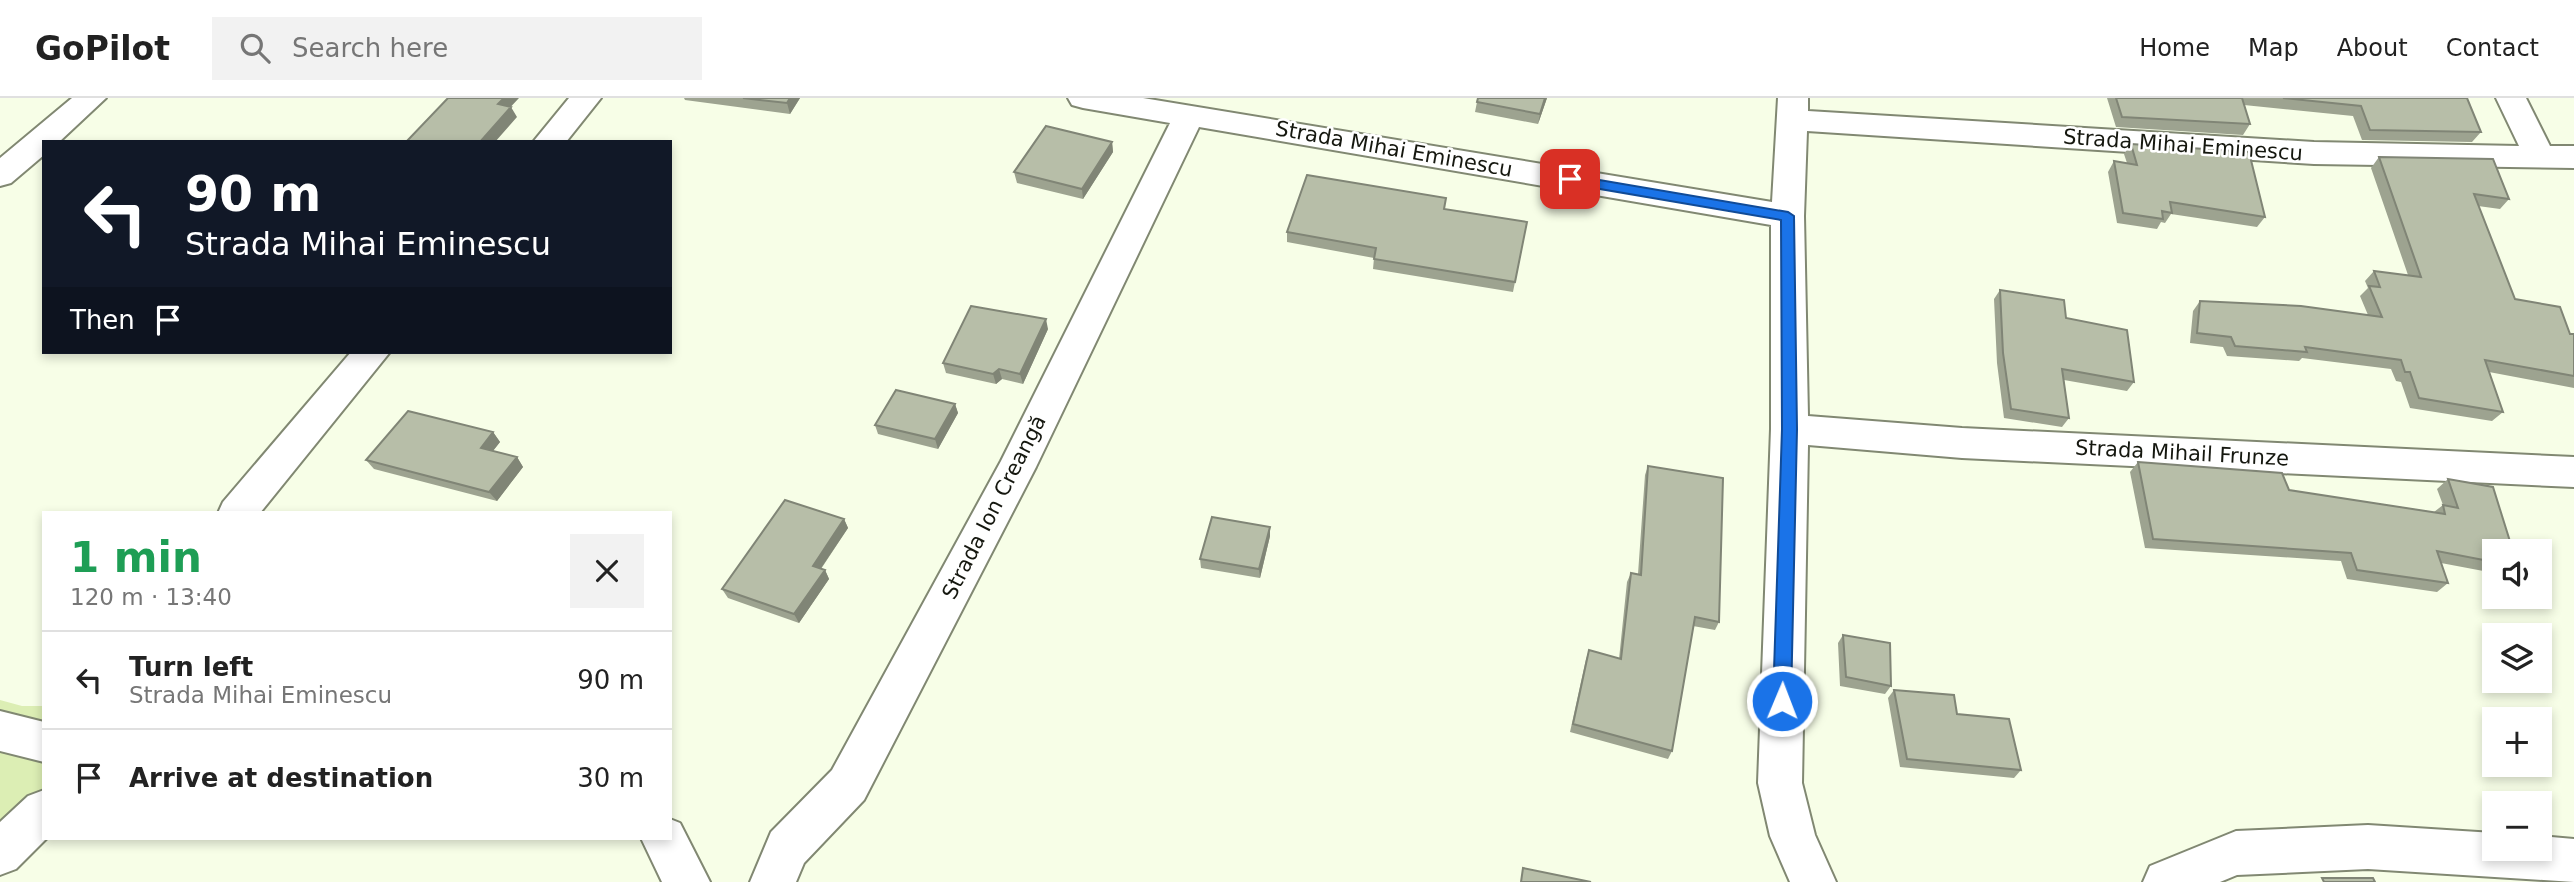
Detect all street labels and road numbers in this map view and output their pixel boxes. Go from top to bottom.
street label: Strada Mihai Eminescu [1274,116,1514,182]
street label: Strada Mihai Eminescu [2062,125,2304,165]
street label: Strada Ion Creangă [937,411,1051,603]
street label: Strada Mihail Frunze [2074,435,2290,471]

